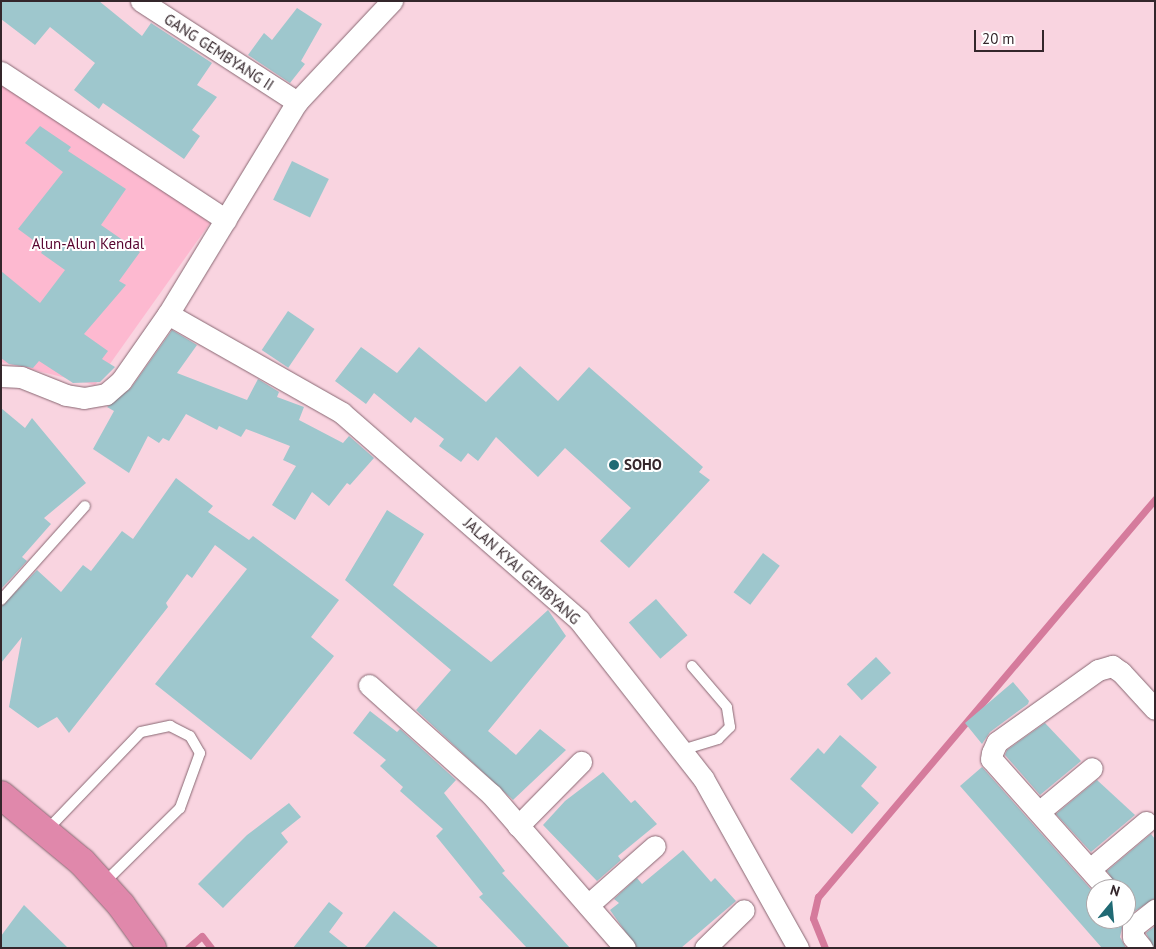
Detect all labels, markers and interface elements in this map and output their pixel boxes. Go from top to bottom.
street label: GANG GEMBYANG II [161,10,277,94]
scale bar [976,20,1046,52]
text: 20 m [982,29,1015,48]
park label: Alun-Alun Kendal [32,235,144,253]
place label: SOHO [624,456,662,474]
marker: SOHO [608,459,620,471]
street label: JALAN KYAI GEMBYANG [460,514,584,628]
north arrow [1086,879,1136,929]
text: N [1108,881,1122,901]

